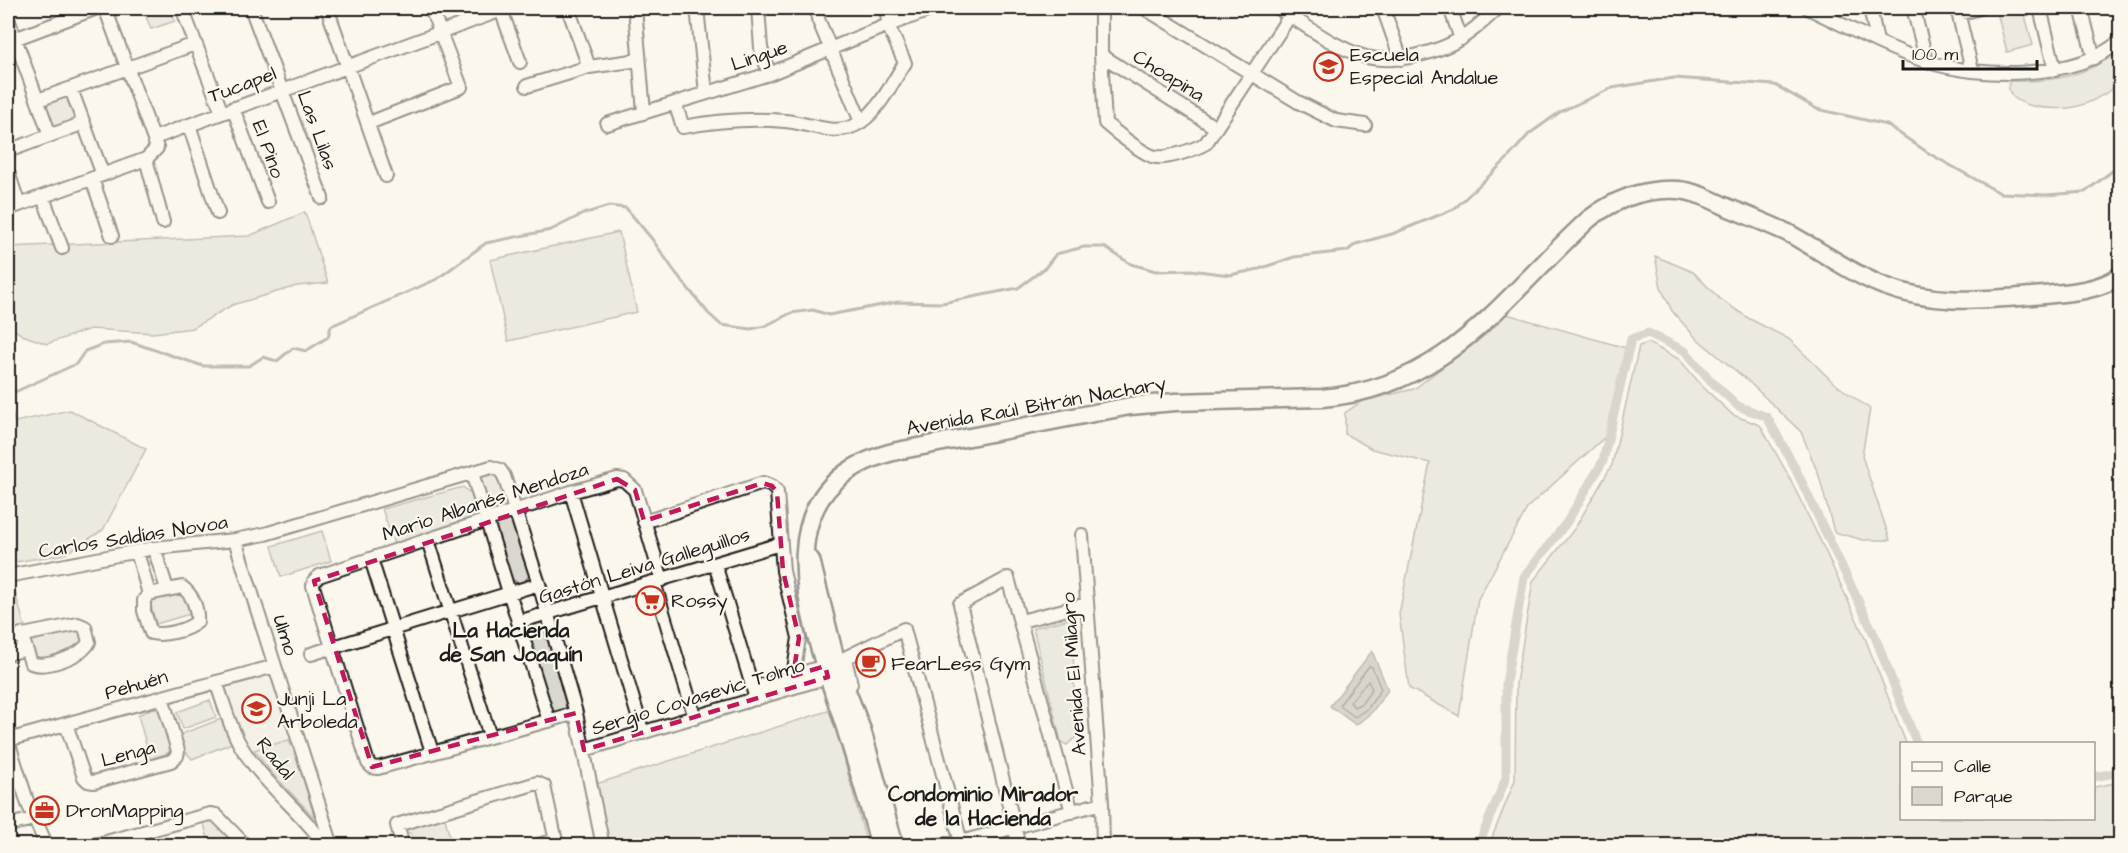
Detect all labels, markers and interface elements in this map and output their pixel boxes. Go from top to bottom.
street label: Lingue [727,33,792,80]
scale bar [1903,33,2036,71]
place label: Escuela Especial Andalue [1350,41,1498,92]
text: 100 m [1912,42,1958,67]
street label: Choapina [1127,43,1210,109]
school or university icon: Escuela Especial Andalue [1313,50,1345,82]
street label: Tucapel [204,60,280,110]
street label: Las Lilas [290,87,344,174]
street label: El Pino [245,116,291,182]
street label: Avenida Raúl Bitrán Nachary [904,369,1168,444]
street label: Mario Albanés Mendoza [379,455,592,549]
street label: Carlos Saldías Novoa [37,508,230,566]
street label: Gastón Leiva Galleguillos [535,520,754,612]
supermarket icon: Rossy [634,584,666,616]
place label: Rossy [671,587,728,616]
street label: Avenida El Milagro [1054,591,1095,757]
street label: Ulmo [265,611,305,659]
district label: La Hacienda de San Joaquín [439,616,583,670]
cafe icon: FearLess Gym [854,647,886,679]
place label: FearLess Gym [891,650,1030,679]
street label: Sergio Covasevic Tolmo [588,651,809,744]
street label: Pehuén [101,663,171,707]
place label: Junji La Arboleda [277,685,358,736]
school or university icon: Junji La Arboleda [240,693,272,725]
street label: Radal [249,731,301,786]
street label: Lenga [98,733,159,776]
legend [1900,742,2095,820]
text: Calle [1954,754,1992,779]
district label: Condominio Mirador de la Hacienda [888,780,1078,833]
text: Parque [1954,784,2013,809]
office icon: DronMapping [29,794,61,826]
place label: DronMapping [66,797,184,826]

